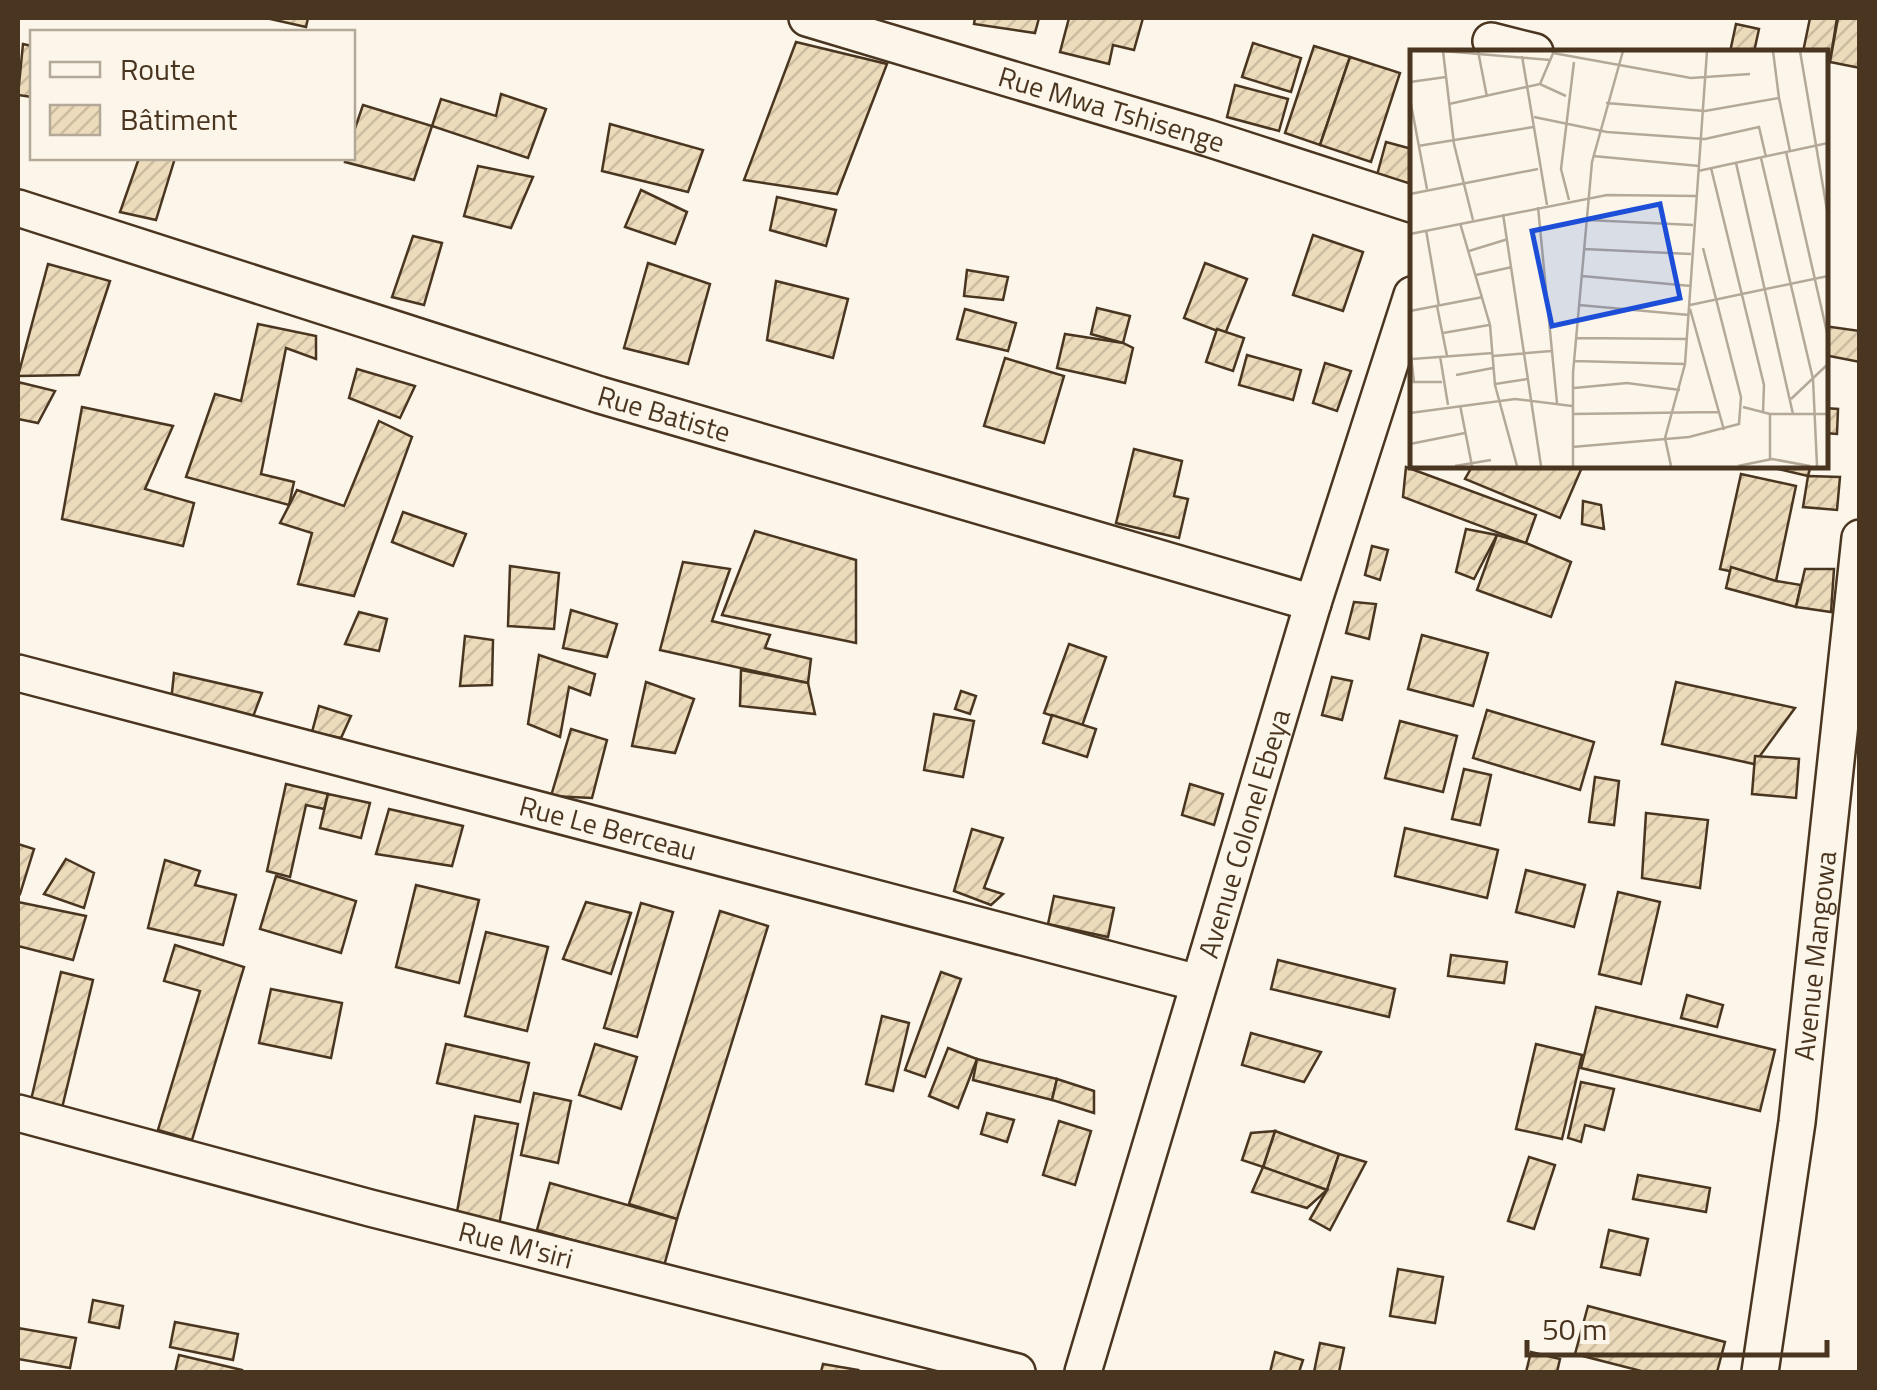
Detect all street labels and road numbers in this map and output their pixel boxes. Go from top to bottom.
street label: Rue Mwa Tshisenge [993,54,1231,163]
street label: Rue Batiste [593,373,736,453]
street label: Avenue Colonel Ebeya [1186,704,1301,963]
street label: Rue Le Berceau [515,784,702,871]
street label: Avenue Mangowa [1782,849,1847,1063]
street label: Rue M'siri [454,1209,578,1280]

